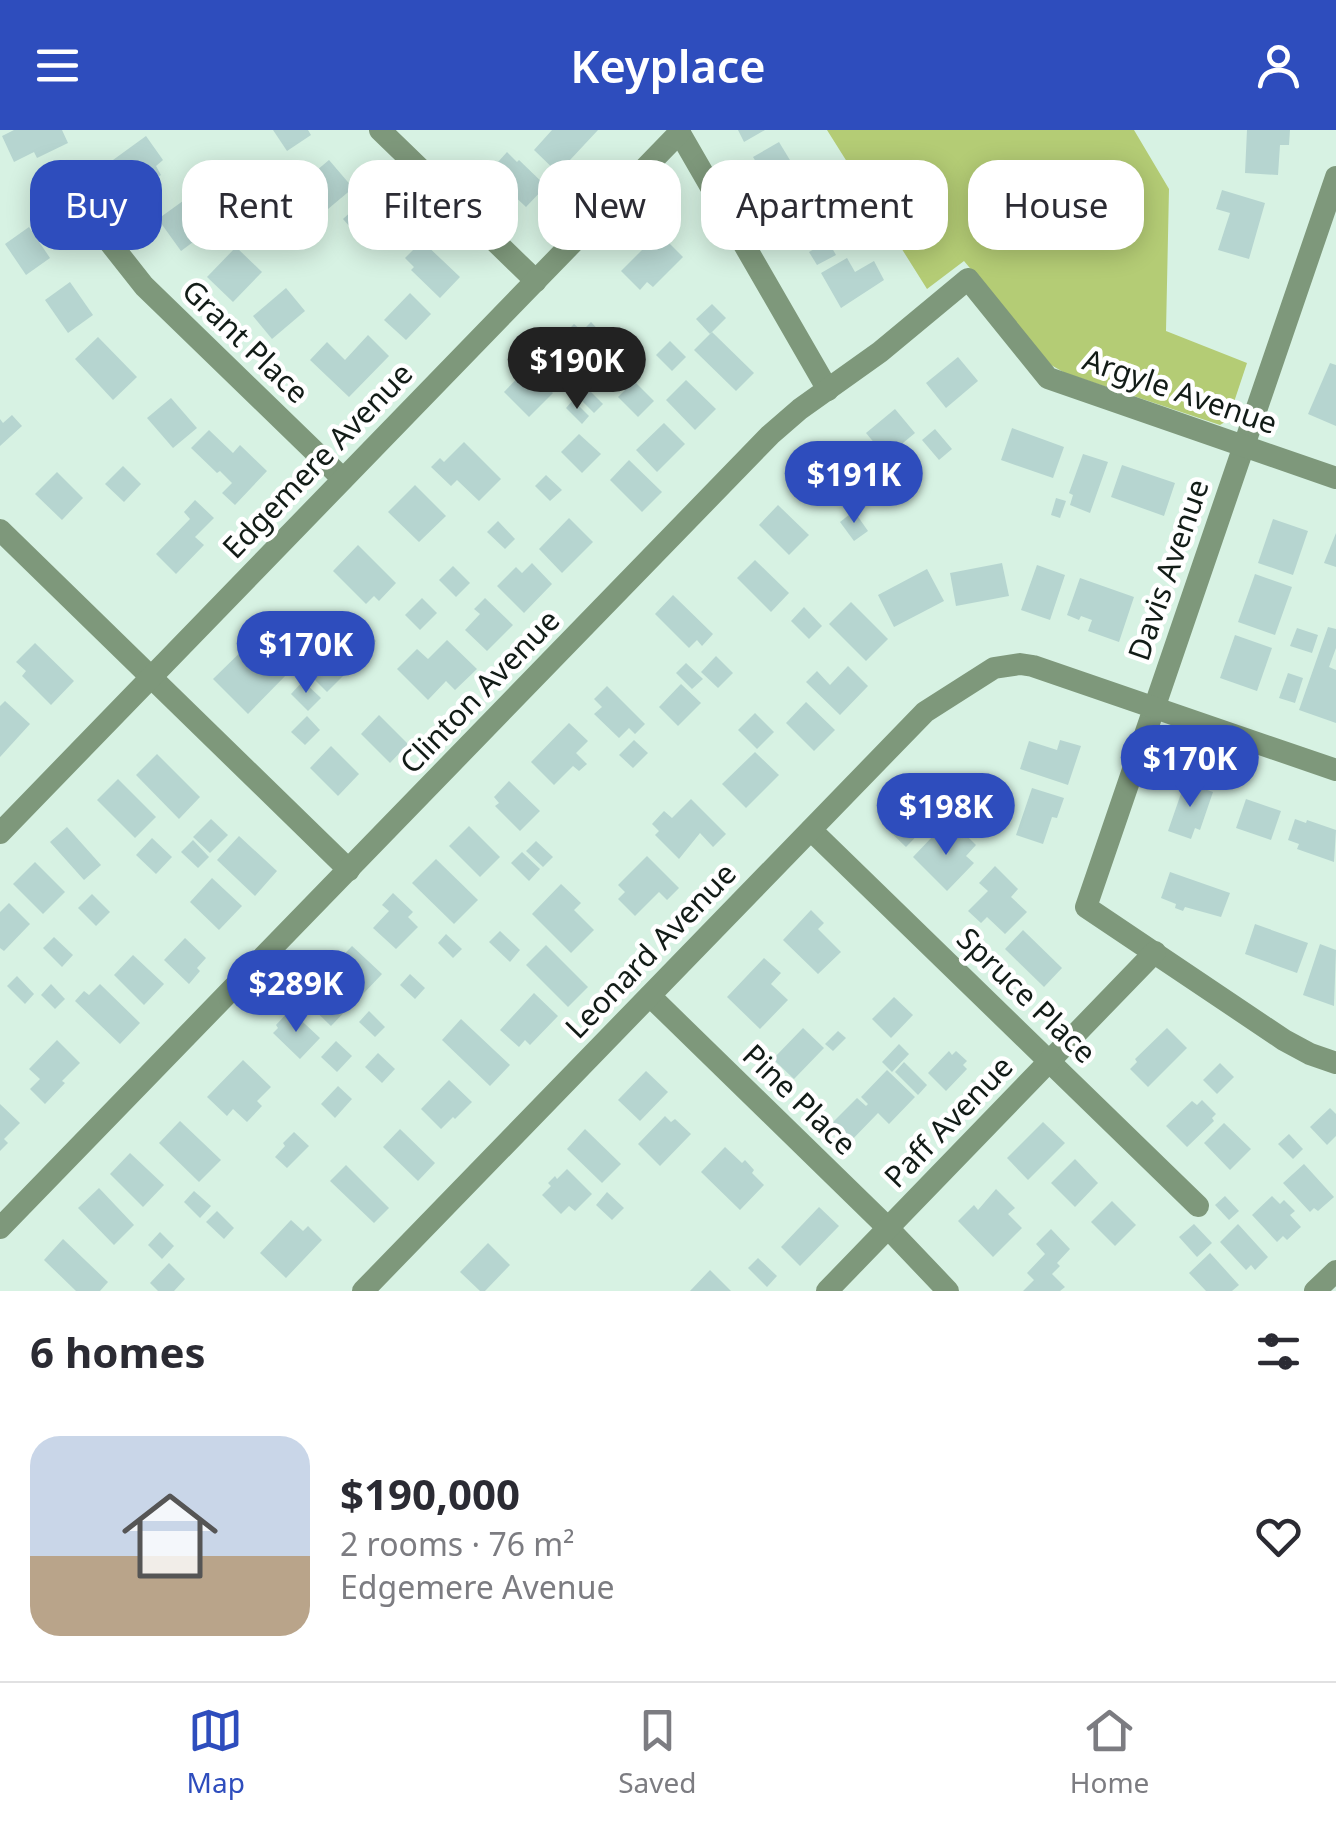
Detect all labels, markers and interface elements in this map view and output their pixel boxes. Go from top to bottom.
text: Keyplace [570,35,766,96]
icon: menu [30,38,85,93]
icon: person [1251,38,1306,93]
chip: Buy [30,160,162,250]
chip: Rent [182,160,328,250]
chip: Filters [348,160,518,250]
chip: New [538,160,681,250]
chip: Apartment [701,160,948,250]
chip: House [968,160,1144,250]
street label: Grant Place [174,270,318,412]
pin: $190K [507,327,647,412]
text: $190K [530,338,624,381]
street label: Argyle Avenue [1078,338,1283,443]
street label: Edgemere Avenue [213,353,421,567]
pin: $191K [784,441,924,526]
text: $191K [807,452,901,495]
street label: Davis Avenue [1117,473,1218,666]
street label: Clinton Avenue [390,600,568,782]
pin: $170K [236,611,376,696]
text: $170K [259,622,353,665]
pin: $170K [1120,725,1260,810]
text: $170K [1143,736,1237,779]
pin: $198K [876,773,1016,858]
text: $198K [899,784,993,827]
street label: Leonard Avenue [555,853,744,1047]
street label: Spruce Place [948,918,1106,1072]
pin: $289K [226,950,366,1035]
text: $289K [249,961,343,1004]
street label: Pine Place [734,1034,866,1163]
street label: Paff Avenue [875,1046,1021,1196]
text: 6 homes [30,1323,206,1380]
icon: filters [1251,1324,1306,1379]
text: $190,000 [340,1465,520,1522]
icon: home [110,1476,230,1596]
icon: heart [1251,1509,1306,1564]
text: 2 rooms · 76 m² [340,1522,574,1565]
text: Edgemere Avenue [340,1565,614,1608]
tab: Map [187,1703,245,1801]
tab: Saved [618,1703,696,1801]
tab: Home [1070,1703,1149,1801]

